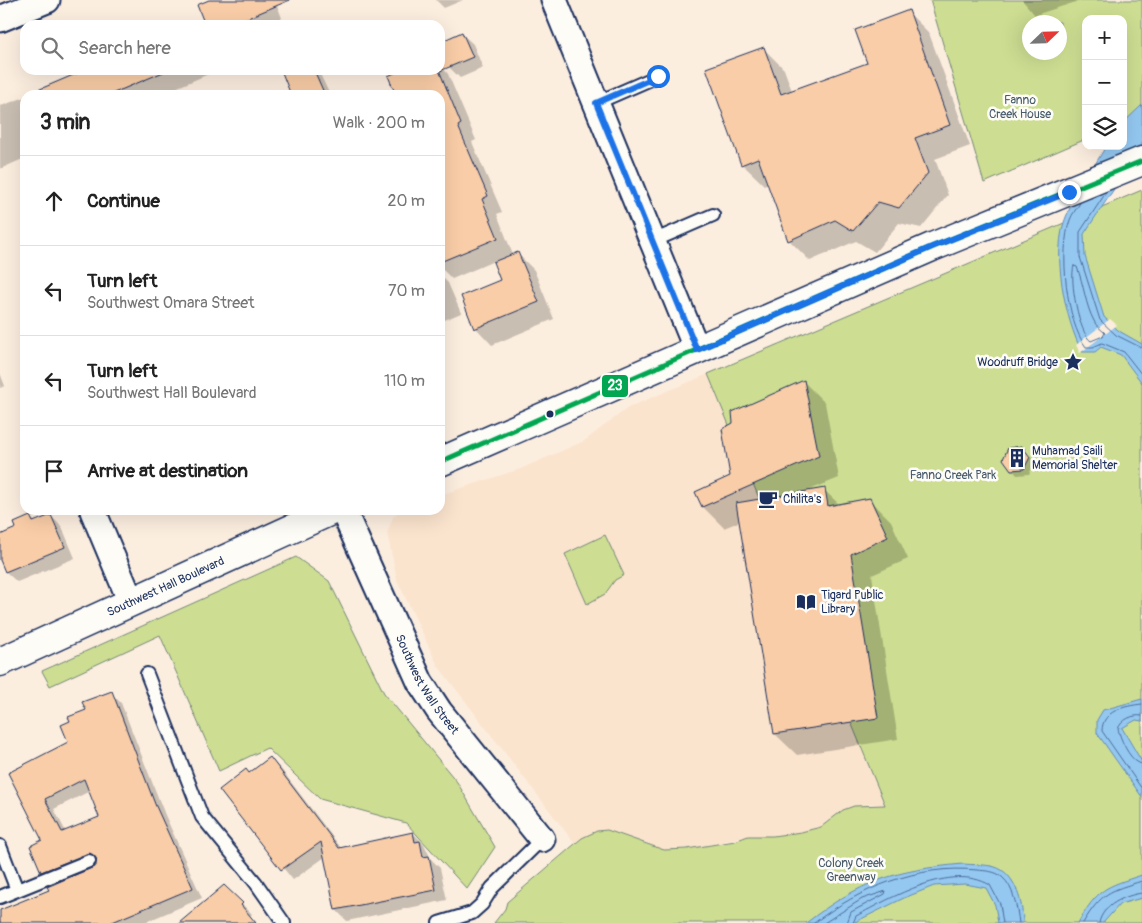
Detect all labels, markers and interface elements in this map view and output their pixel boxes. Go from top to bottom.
north arrow [1022,15,1067,60]
map controls [1082,15,1127,150]
button: + [1082,15,1127,60]
search box [20,20,445,75]
icon: search [38,34,66,62]
text: Search here [78,36,171,60]
button: − [1082,60,1127,105]
route start [647,65,670,88]
park label: Fanno Creek House [989,93,1051,122]
button: layers [1082,105,1127,150]
text: 3 min [40,109,90,136]
text: Walk · 200 m [333,113,425,133]
route end [1058,181,1081,204]
icon: ahead [40,187,68,215]
text: Continue [87,189,160,213]
text: 20 m [387,191,425,211]
text: Turn left [87,269,157,293]
icon: left [40,277,68,305]
text: 70 m [388,281,425,301]
text: Southwest Omara Street [87,293,255,313]
place icon: Woodruff Bridge [1062,351,1084,373]
place label: Woodruff Bridge [977,355,1058,370]
text: Turn left [87,359,157,383]
icon: left [40,367,68,395]
text: 110 m [384,371,425,391]
line badge: 23 [601,374,629,398]
text: 23 [607,377,623,394]
text: Southwest Hall Boulevard [87,383,257,403]
unlabelled marker [545,409,555,419]
place label: Muhamad Saili Memorial Shelter [1032,444,1118,473]
building icon: Muhamad Saili Memorial Shelter [1006,447,1028,469]
icon: arrive [40,457,68,485]
text: Arrive at destination [87,459,248,483]
park label: Fanno Creek Park [910,468,996,483]
cafe icon: Chilita's [757,488,779,510]
place label: Chilita's [783,492,822,507]
street label: Southwest Hall Boulevard [105,554,227,620]
place label: Tigard Public Library [821,588,884,617]
library icon: Tigard Public Library [795,591,817,613]
street label: Southwest Wall Street [392,632,462,738]
park label: Colony Creek Greenway [818,856,884,885]

